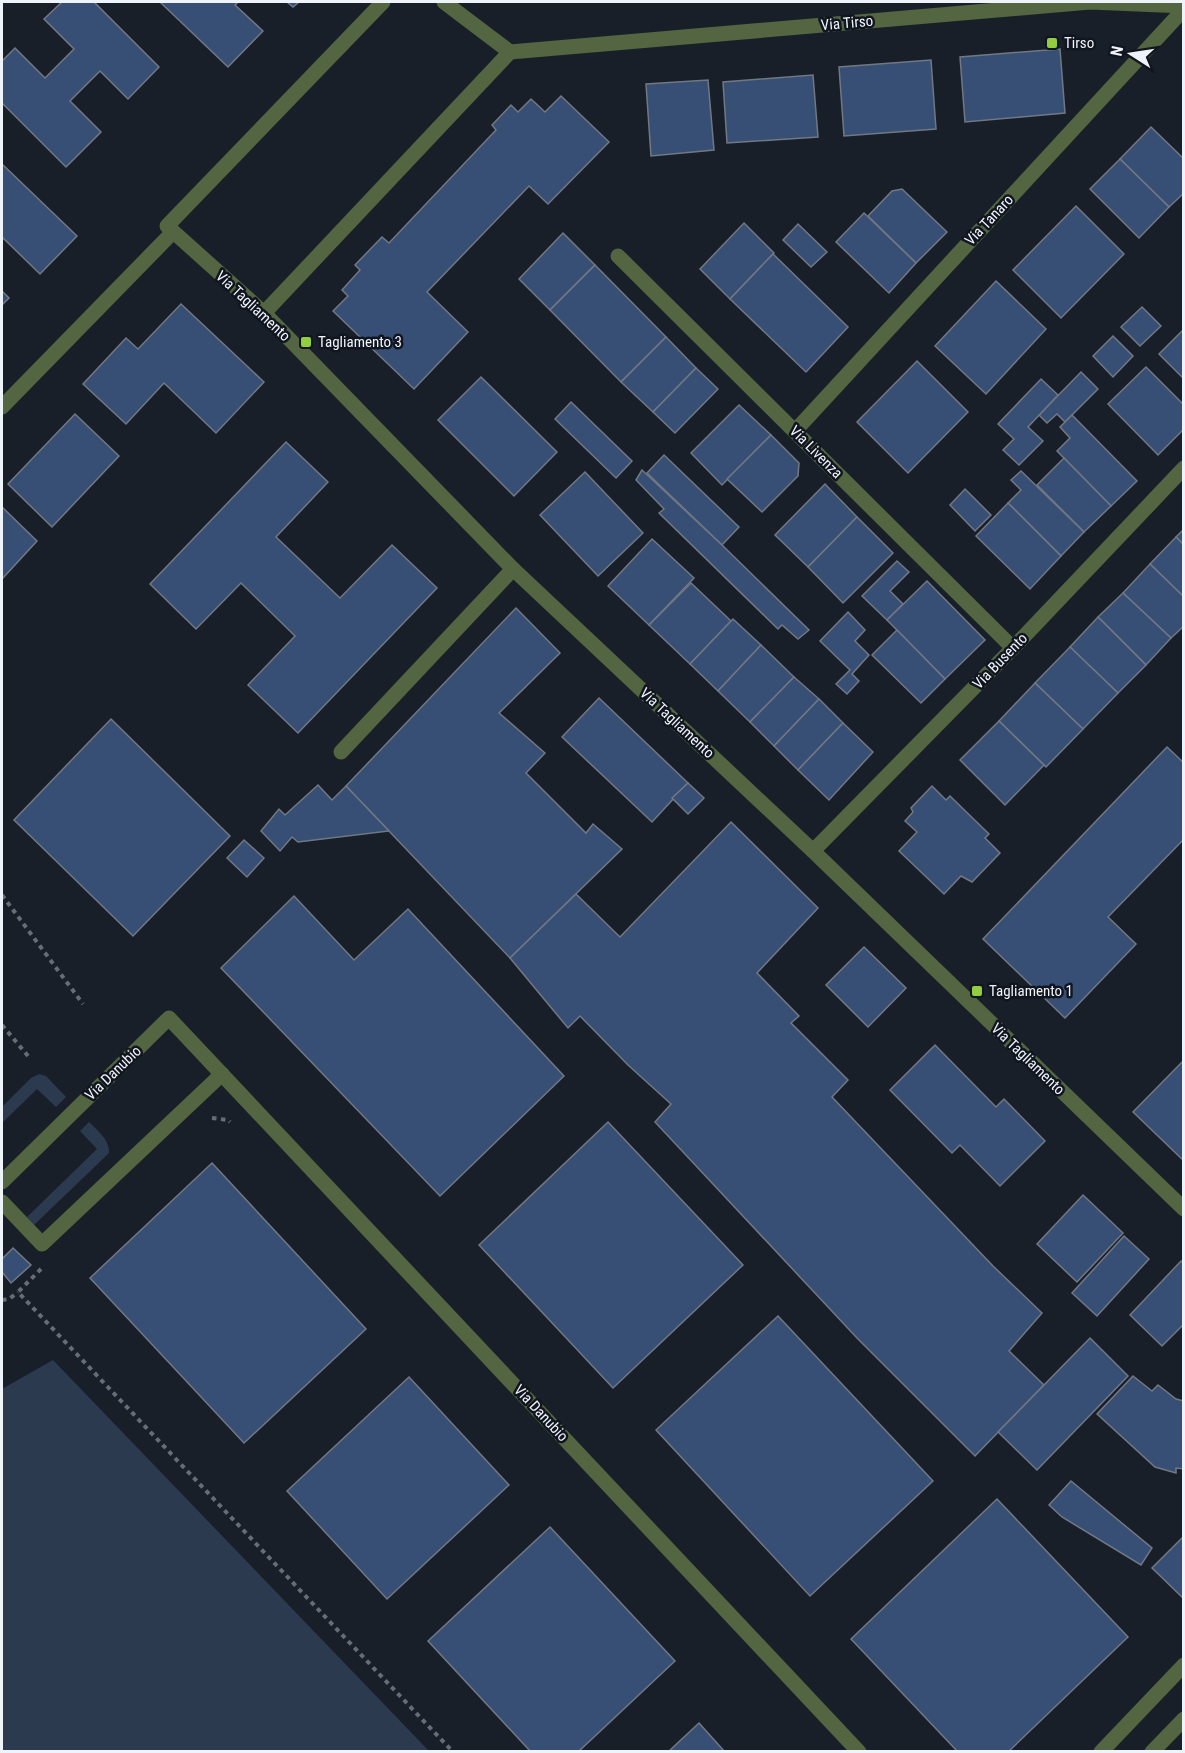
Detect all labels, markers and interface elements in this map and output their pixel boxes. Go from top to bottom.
street label: Via Tirso [820,12,874,34]
north arrow [1101,24,1161,84]
place label: Tirso [1064,34,1094,52]
marker: Tirso [1045,36,1059,50]
text: N [1107,44,1127,58]
street label: Via Tanaro [961,191,1017,249]
street label: Via Tagliamento [212,267,294,345]
place label: Tagliamento 3 [318,333,402,351]
marker: Tagliamento 3 [299,335,313,349]
street label: Via Livenza [786,422,846,482]
street label: Via Busento [969,629,1031,693]
street label: Via Tagliamento [636,684,718,762]
place label: Tagliamento 1 [989,982,1073,1000]
marker: Tagliamento 1 [970,984,984,998]
street label: Via Tagliamento [987,1019,1069,1099]
street label: Via Danubio [81,1042,145,1104]
street label: Via Danubio [510,1381,572,1445]

